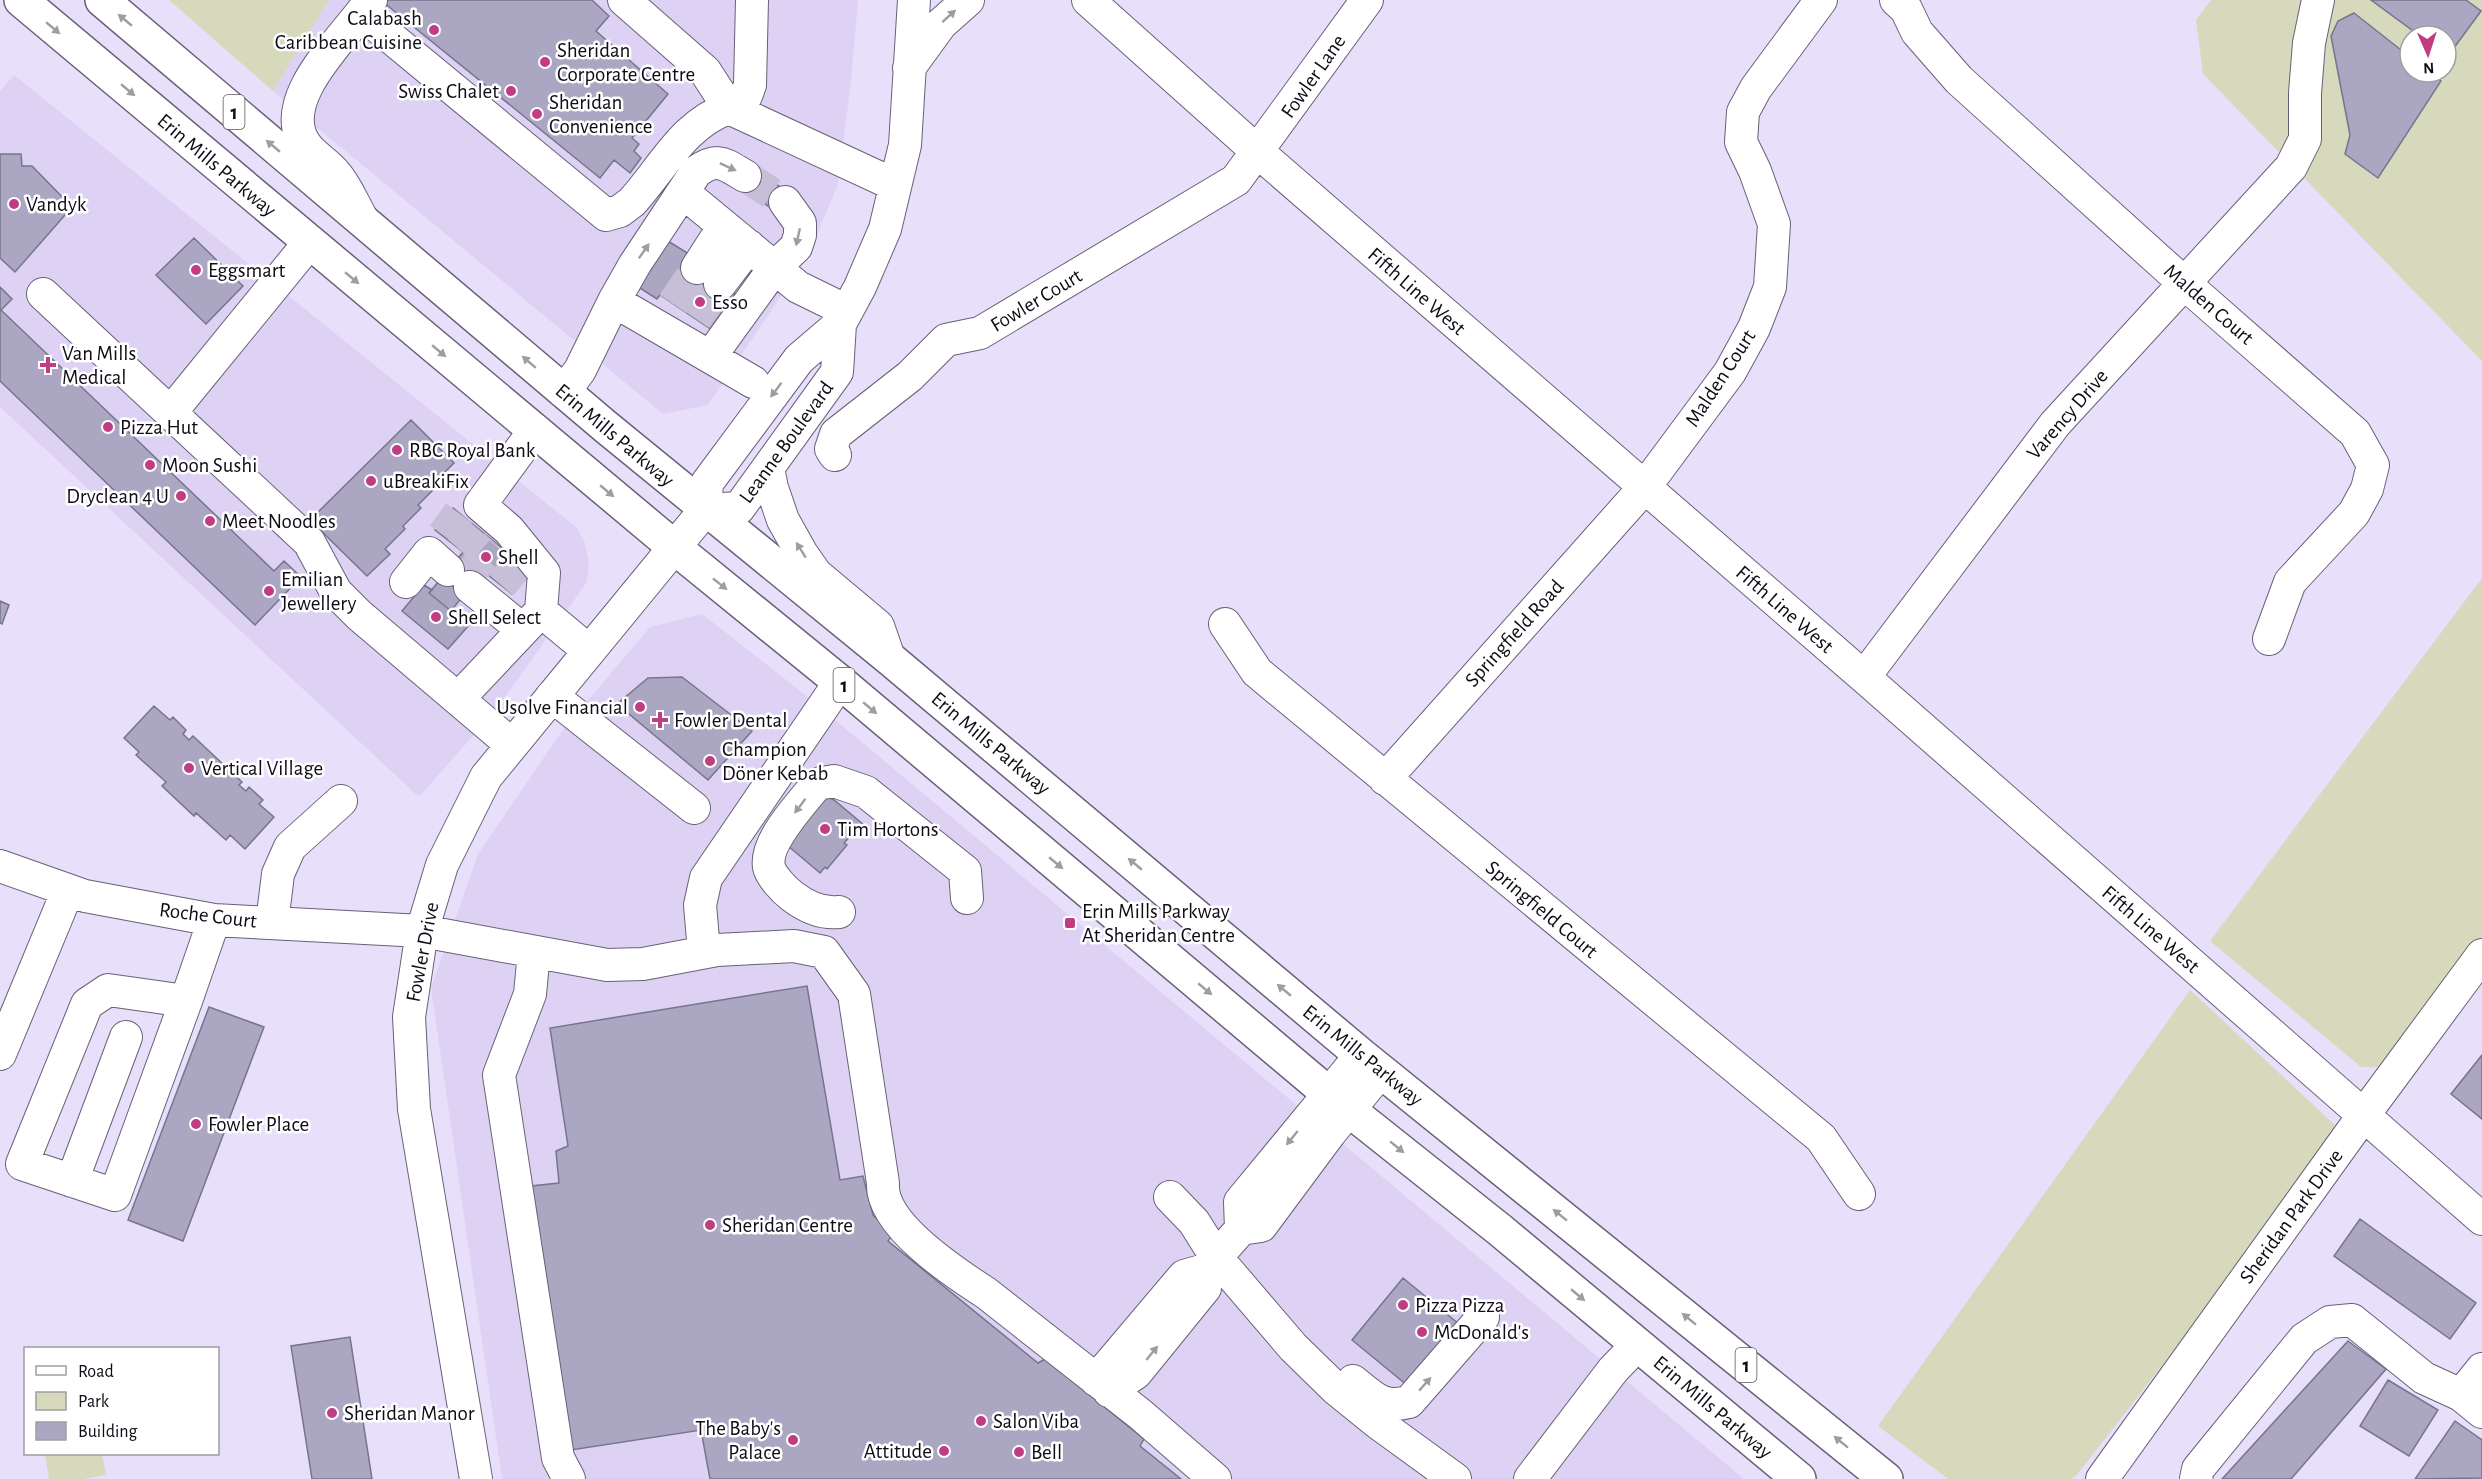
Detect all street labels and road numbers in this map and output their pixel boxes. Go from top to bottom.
street label: Fowler Lane [1277,31,1350,122]
road number: 1 [224,95,244,129]
street label: Erin Mills Parkway [153,110,280,221]
street label: Fifth Line West [1364,244,1470,339]
street label: Malden Court [2160,260,2258,349]
street label: Fowler Court [987,265,1086,336]
street label: Malden Court [1681,326,1760,430]
street label: Varency Drive [2023,365,2112,463]
street label: Leanne Boulevard [735,377,838,507]
street label: Erin Mills Parkway [551,380,678,491]
street label: Fifth Line West [1732,562,1838,657]
street label: Springfield Road [1461,576,1568,691]
road number: 1 [834,668,854,702]
street label: Erin Mills Parkway [927,688,1054,799]
street label: Springfield Court [1482,857,1602,962]
street label: Fifth Line West [2098,882,2204,977]
street label: Roche Court [158,899,258,932]
street label: Fowler Drive [403,900,442,1004]
street label: Erin Mills Parkway [1299,1001,1427,1110]
street label: Sheridan Park Drive [2236,1145,2347,1287]
road number: 1 [1736,1348,1756,1382]
street label: Erin Mills Parkway [1649,1352,1776,1463]

